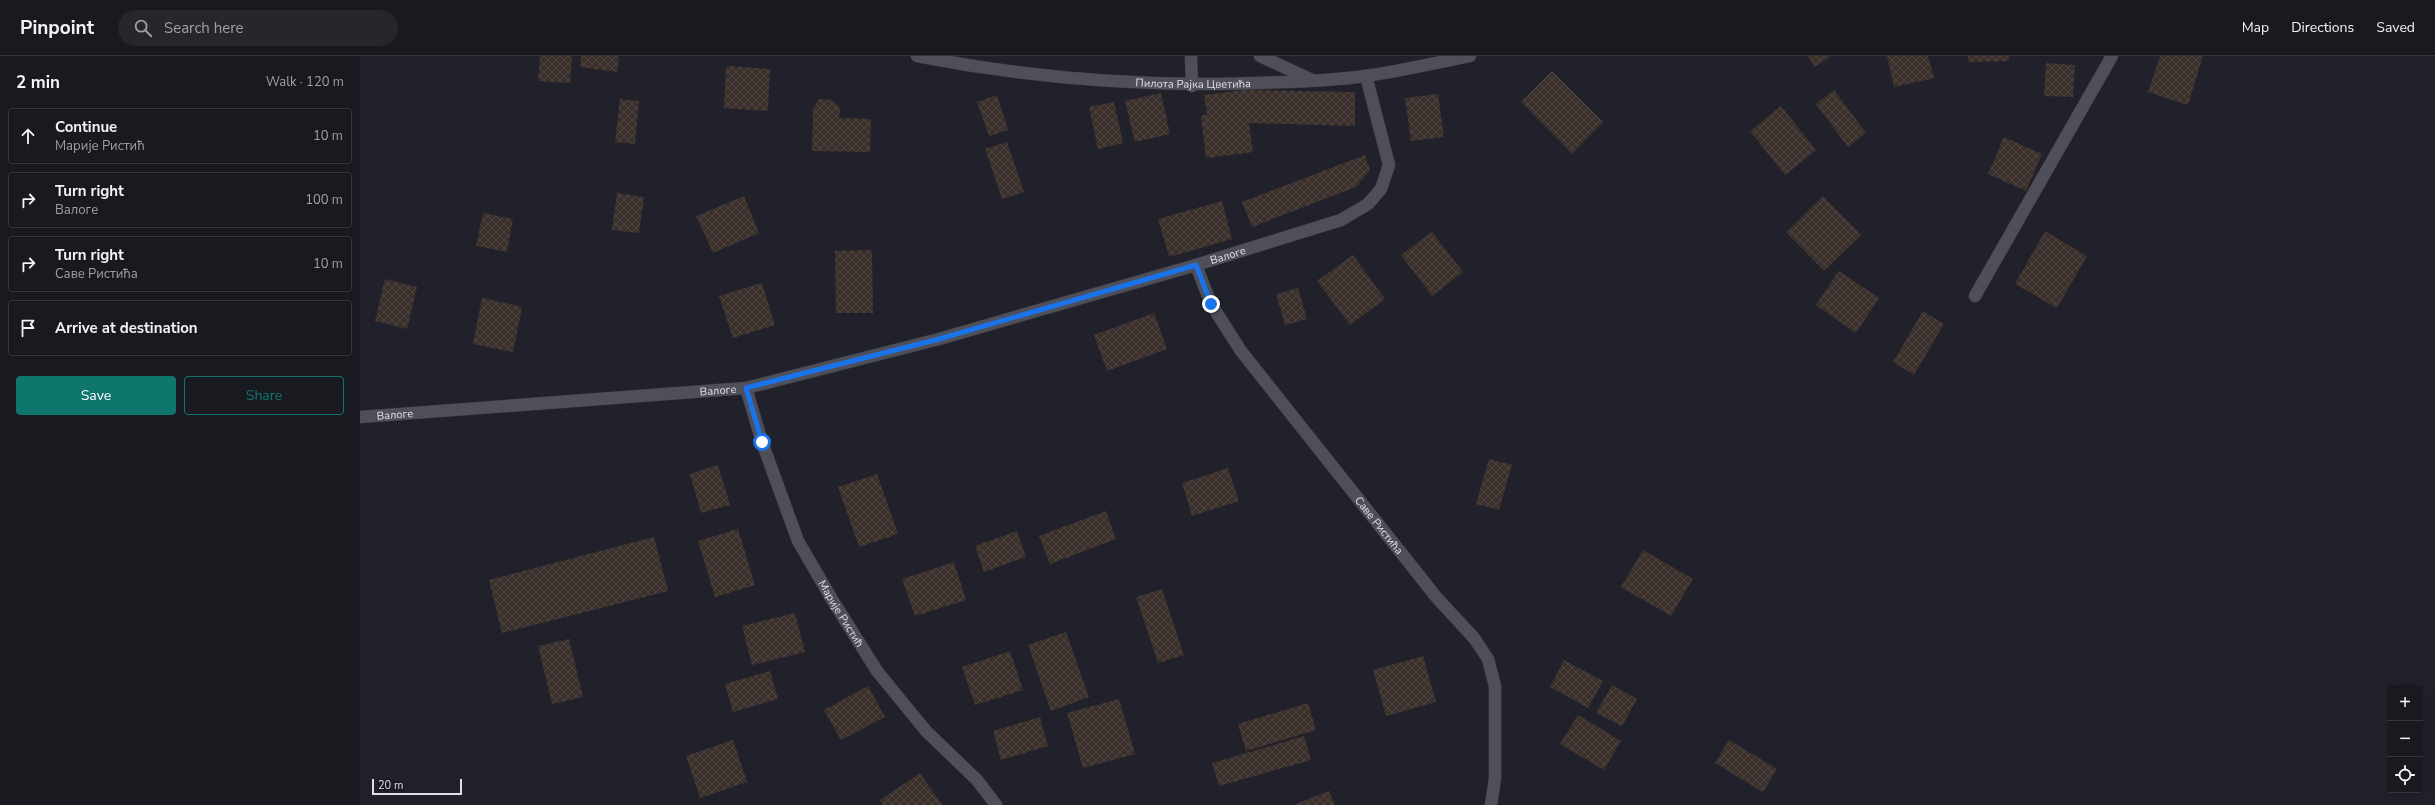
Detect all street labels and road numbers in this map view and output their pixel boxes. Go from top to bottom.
street label: Пилота Рајка Цветића [1135,75,1251,92]
street label: Валоге [1208,243,1248,268]
street label: Валоге [699,382,737,399]
street label: Валоге [376,406,414,424]
street label: Саве Ристића [1351,493,1407,558]
street label: Марије Ристић [814,577,867,650]

